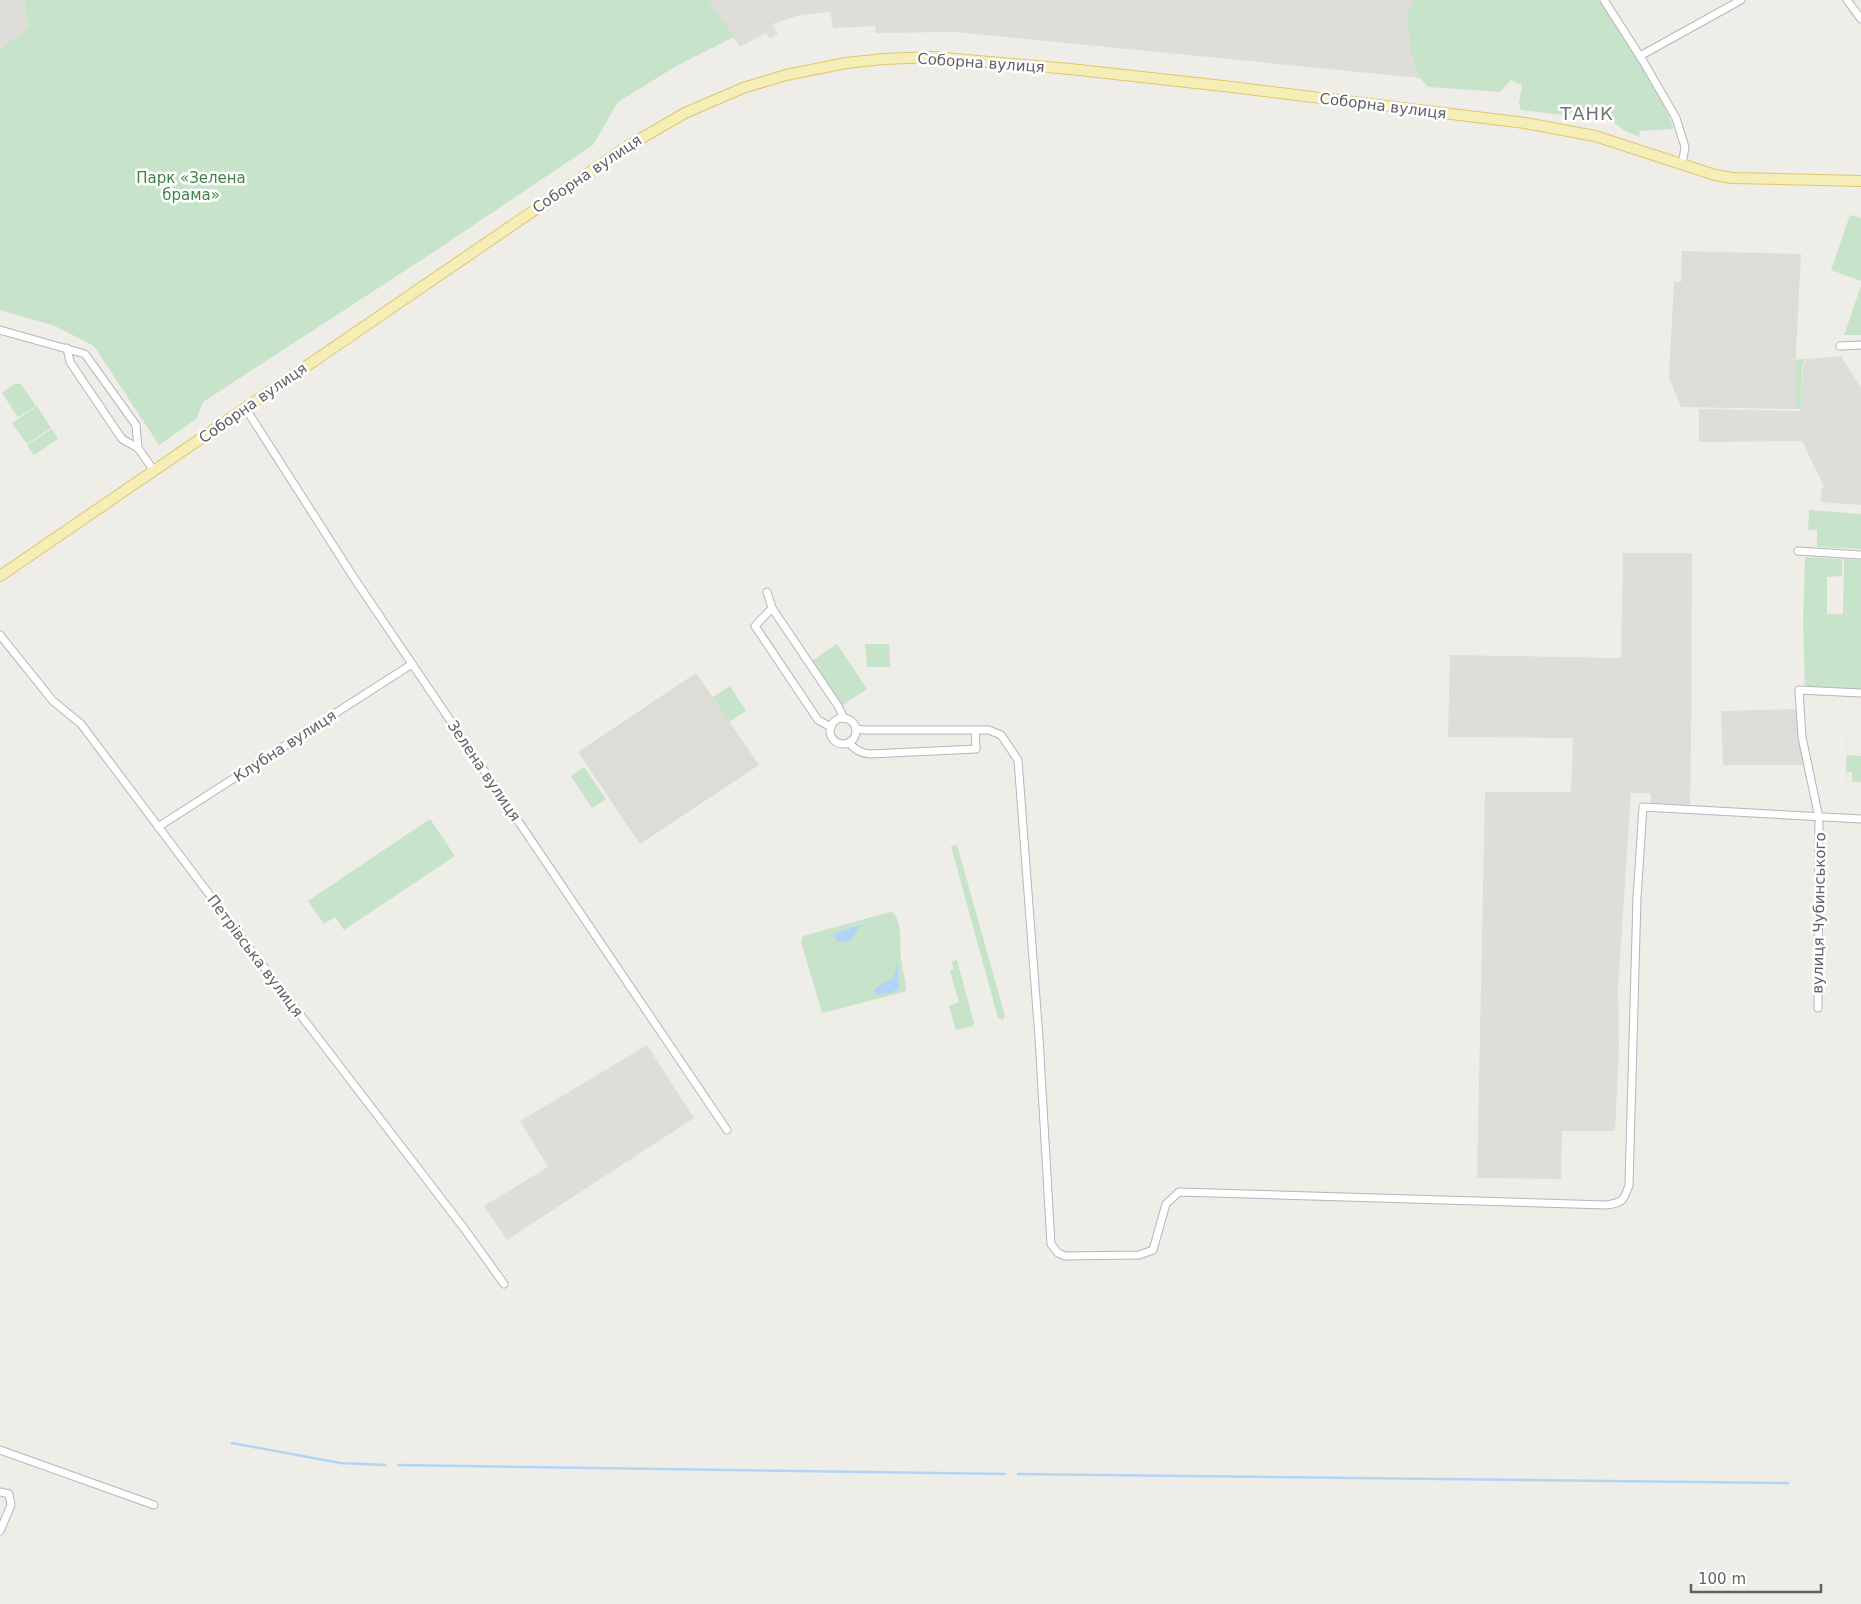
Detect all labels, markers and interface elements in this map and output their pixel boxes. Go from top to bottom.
street label: Соборна вулиця [917,50,1045,76]
street label: Соборна вулиця [1319,89,1447,123]
district label: ТАНК [1559,103,1614,124]
street label: Соборна вулиця [529,131,645,217]
park label: Парк «Зелена брама» [136,169,246,204]
street label: Соборна вулиця [196,359,310,447]
street label: Клубна вулиця [230,706,340,786]
street label: Зелена вулиця [444,717,524,825]
street label: вулиця Чубинського [1809,832,1829,994]
street label: Петрівська вулиця [203,891,307,1021]
scale bar [1691,1562,1821,1594]
text: 100 m [1698,1570,1746,1588]

